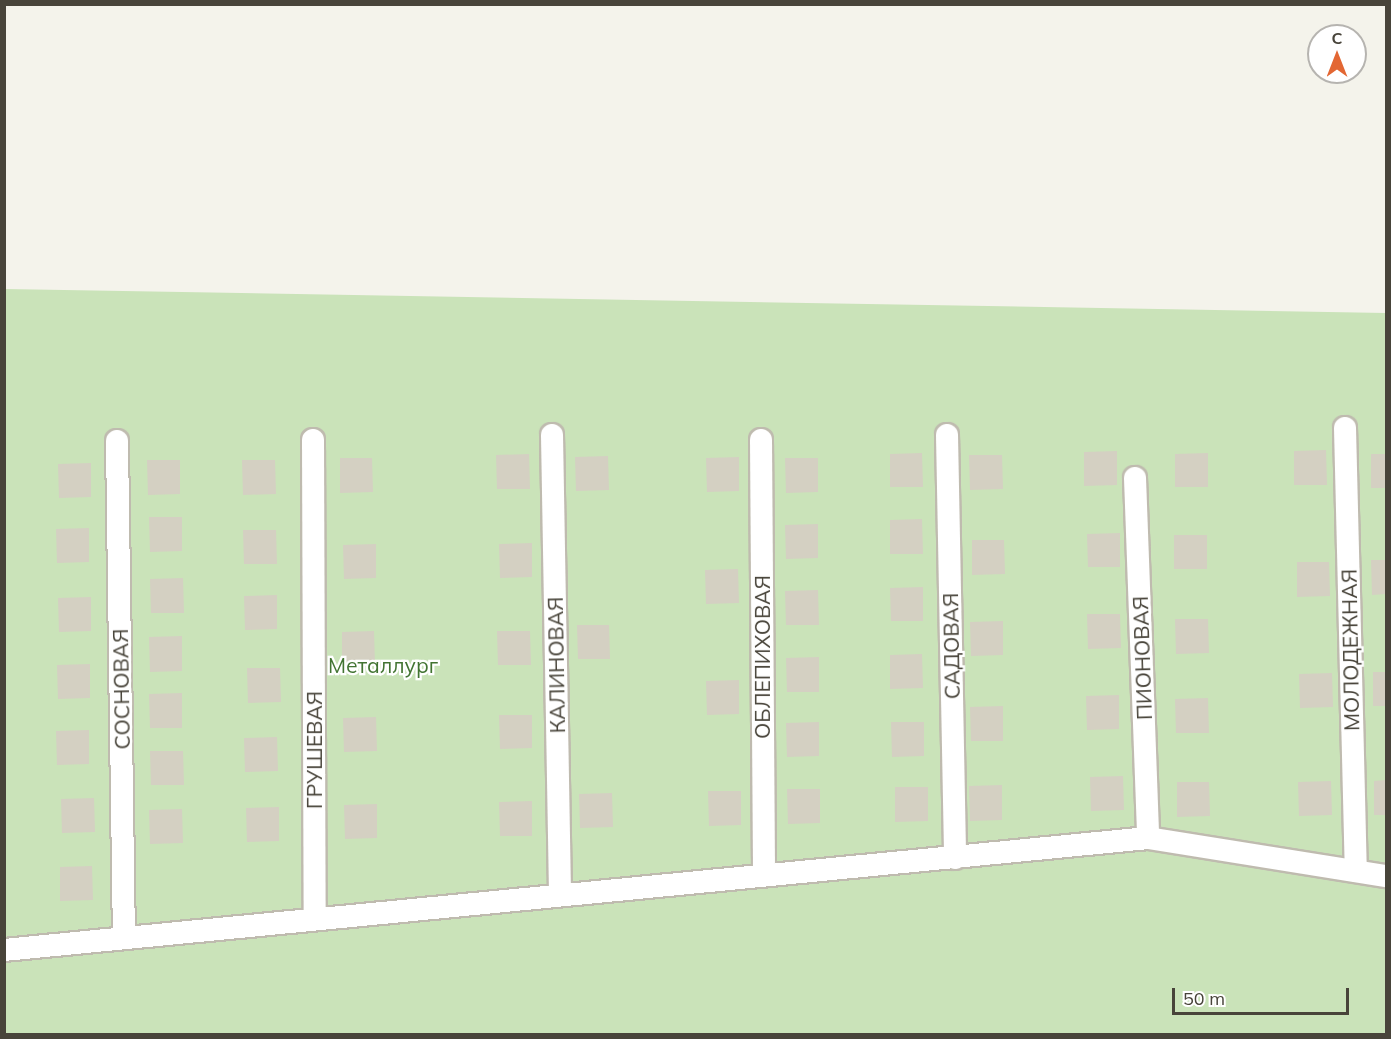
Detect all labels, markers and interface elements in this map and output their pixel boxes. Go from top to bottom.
north arrow [1307,24,1367,84]
text: С [1332,28,1342,48]
street label: МОЛОДЕЖНАЯ [1336,569,1364,731]
street label: ОБЛЕПИХОВАЯ [749,575,775,739]
street label: САДОВАЯ [937,593,965,699]
street label: ПИОНОВАЯ [1127,595,1157,721]
street label: КАЛИНОВАЯ [542,596,570,734]
street label: СОСНОВАЯ [107,628,135,750]
park label: Металлург [328,652,438,678]
street label: ГРУШЕВАЯ [301,691,327,809]
scale bar [1175,976,1352,1014]
text: 50 m [1183,987,1225,1010]

